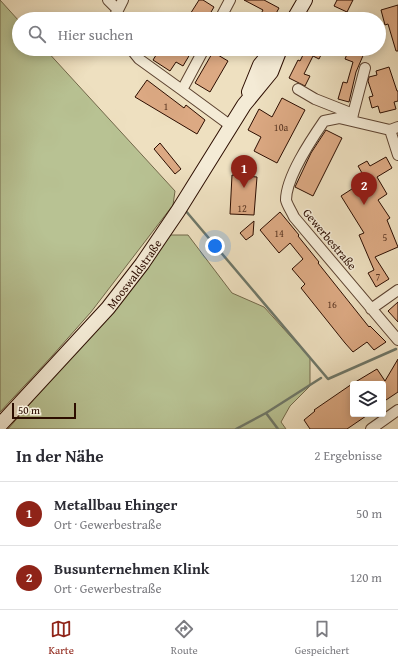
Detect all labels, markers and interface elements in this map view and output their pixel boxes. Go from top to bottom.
search box [12,12,386,56]
icon: search [26,23,48,45]
text: Hier suchen [58,24,133,45]
house number: 1 [164,99,169,114]
house number: 10a [274,120,288,135]
pin: 1 [231,155,257,188]
pin: 2 [351,172,377,205]
house number: 12 [237,201,247,216]
street label: Gewerbestraße [299,205,361,274]
house number: 14 [274,226,284,241]
house number: 5 [383,230,388,245]
street label: Mooswaldstraße [102,235,165,312]
your location [205,236,225,256]
house number: 7 [376,269,381,284]
house number: 16 [327,297,337,312]
map controls [350,381,386,417]
button: layers [350,381,386,417]
scale bar [12,401,76,420]
text: 50 m [18,402,40,418]
text: In der Nähe [16,443,104,468]
text: 2 Ergebnisse [314,446,382,465]
text: Metallbau Ehinger [54,494,177,515]
text: 1 [26,504,32,523]
text: 50 m [356,504,382,523]
text: Ort · Gewerbestraße [54,515,162,534]
text: Busunternehmen Klink [54,558,209,579]
text: 2 [26,568,32,587]
text: 120 m [350,568,382,587]
text: Ort · Gewerbestraße [54,579,162,598]
tab: Karte [49,618,74,658]
tab: Route [171,618,198,658]
tab: Gespeichert [295,618,349,658]

